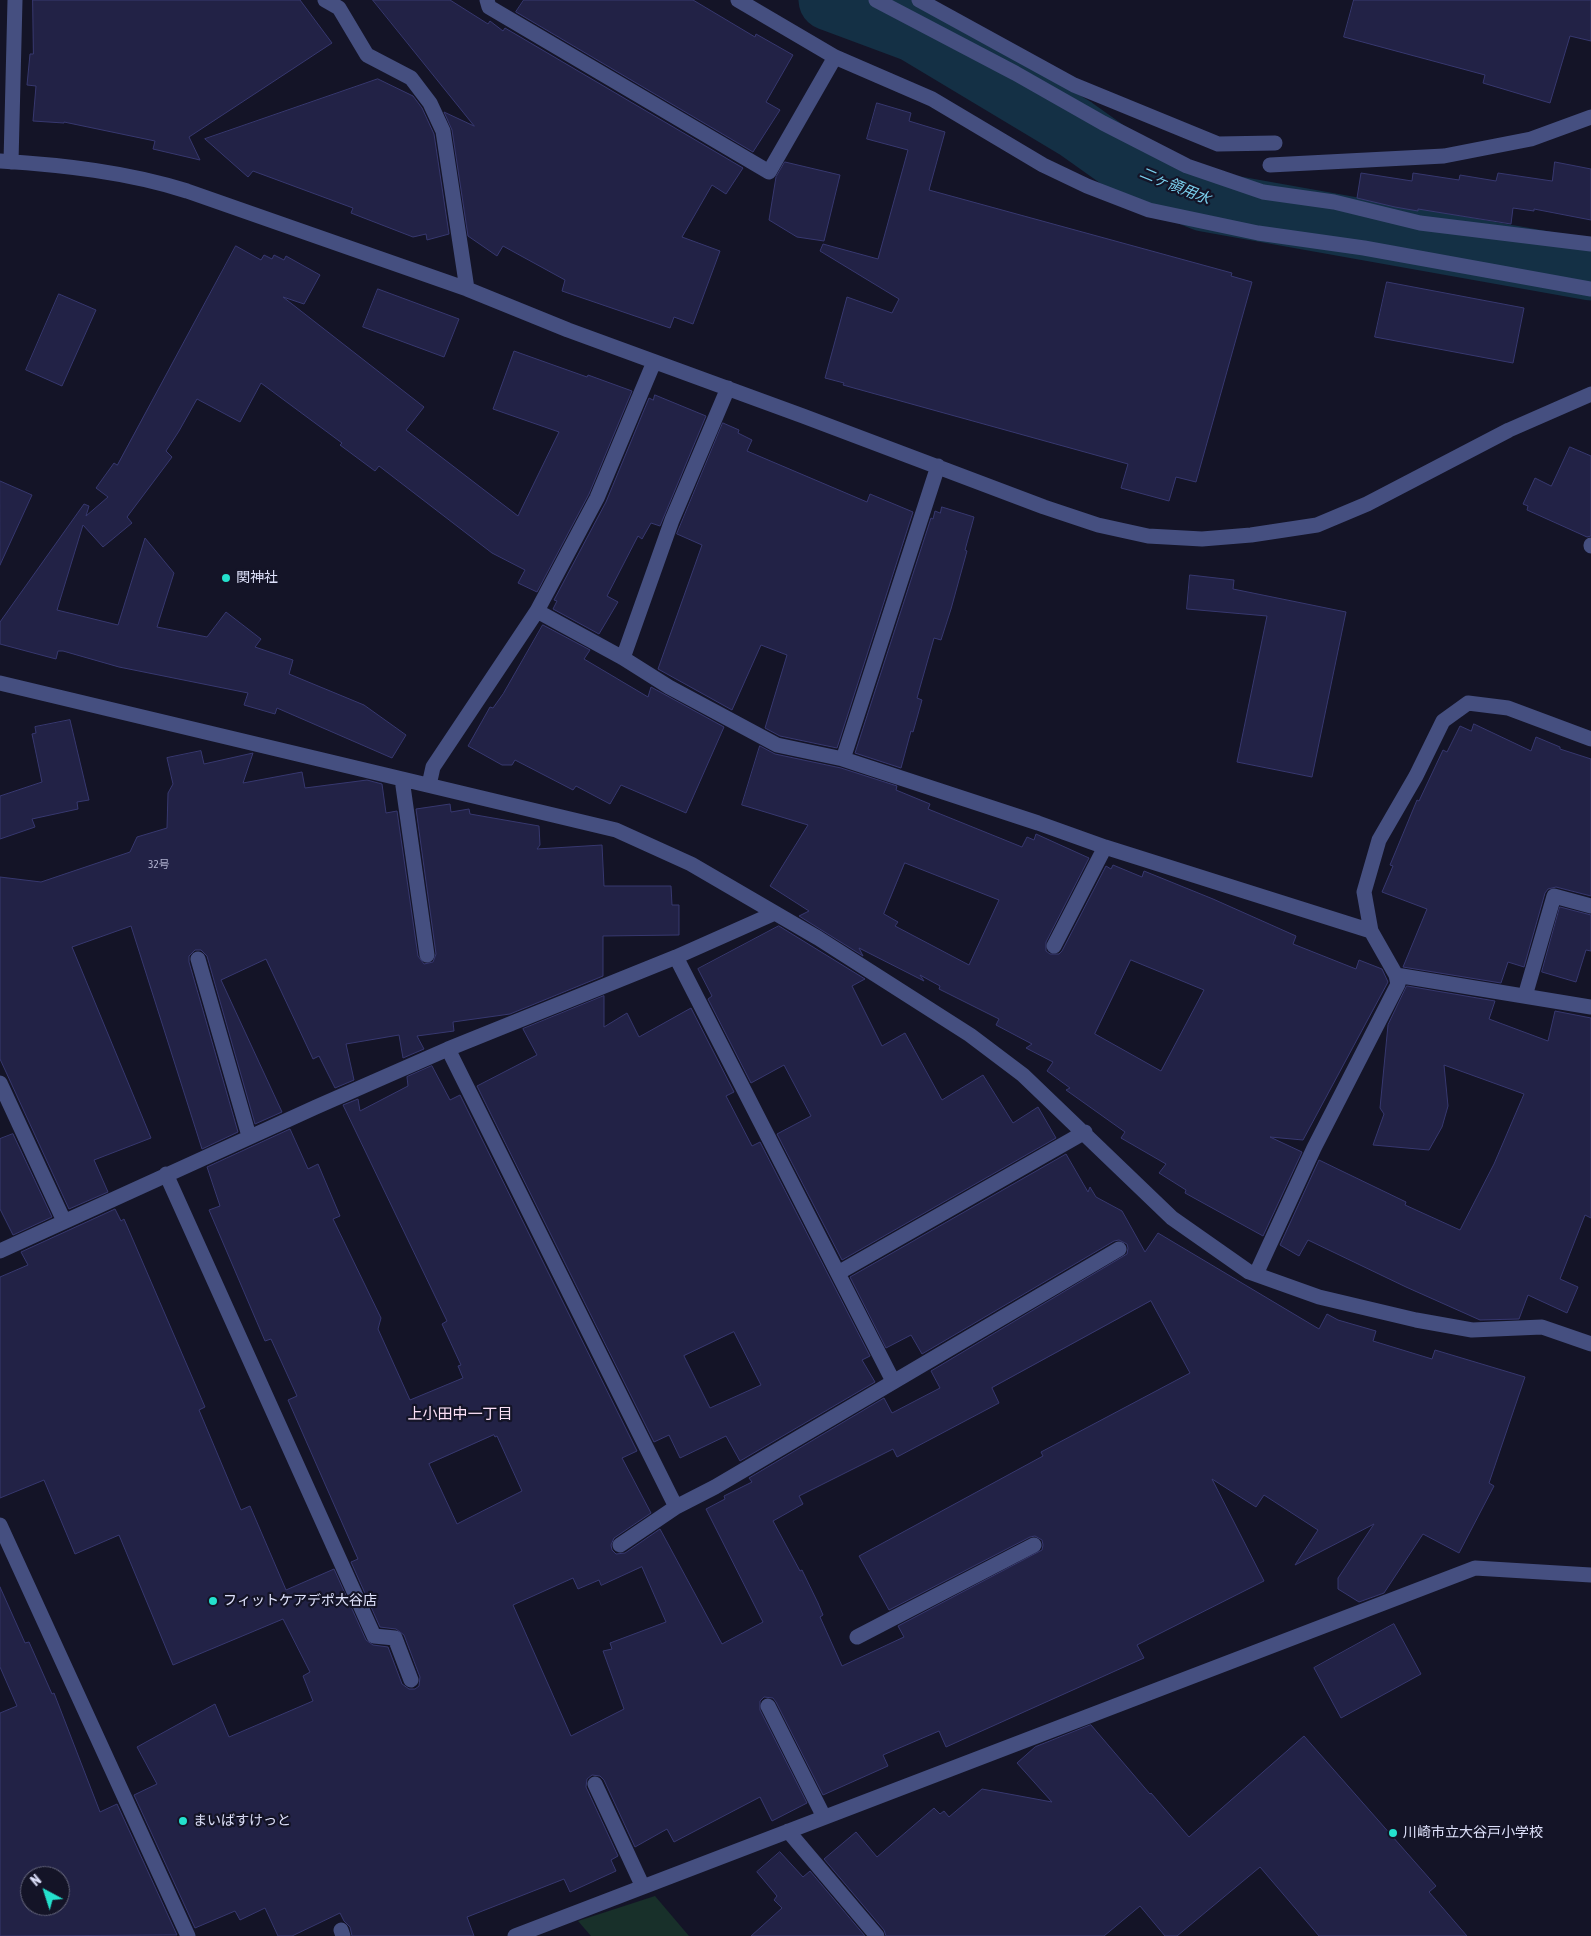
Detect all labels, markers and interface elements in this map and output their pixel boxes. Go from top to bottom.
water label: 二ヶ領用水 [1137,164,1213,208]
place label: 関神社 [236,570,278,586]
marker: 関神社 [220,572,232,584]
house number: 32号 [148,858,170,872]
district label: 上小田中一丁目 [408,1405,512,1423]
place label: フィットケアデポ大谷店 [223,1593,377,1609]
marker: フィットケアデポ大谷店 [207,1595,219,1607]
place label: まいばすけっと [193,1813,291,1829]
marker: まいばすけっと [177,1815,189,1827]
place label: 川崎市立大谷戸小学校 [1403,1825,1543,1841]
marker: 川崎市立大谷戸小学校 [1387,1827,1399,1839]
north arrow [20,1866,70,1916]
text: N [28,1871,44,1889]

